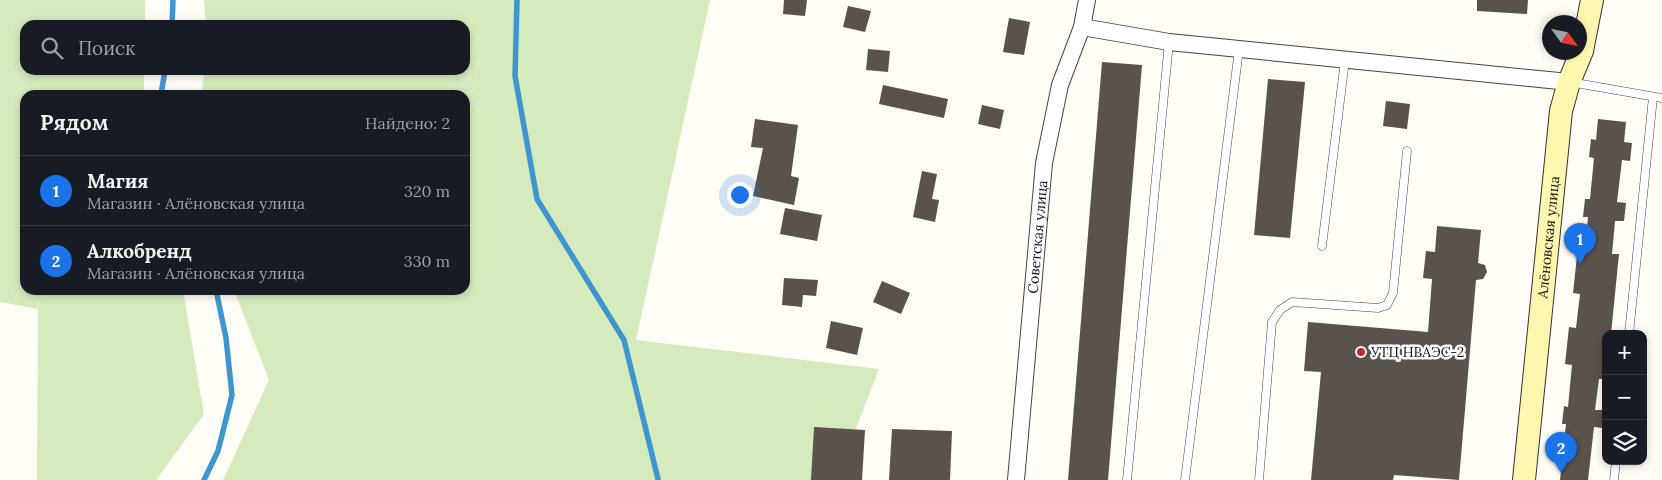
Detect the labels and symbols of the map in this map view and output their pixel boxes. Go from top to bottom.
north arrow [1542,15,1587,60]
street label: Алёновская улица [1533,175,1563,300]
street label: Советская улица [1024,180,1051,294]
your location [727,182,753,208]
pin: 1 [1564,223,1596,264]
place label: УТЦ НВАЭС-2 [1370,343,1464,361]
marker: УТЦ НВАЭС-2 [1355,346,1367,358]
pin: 2 [1545,432,1577,473]

